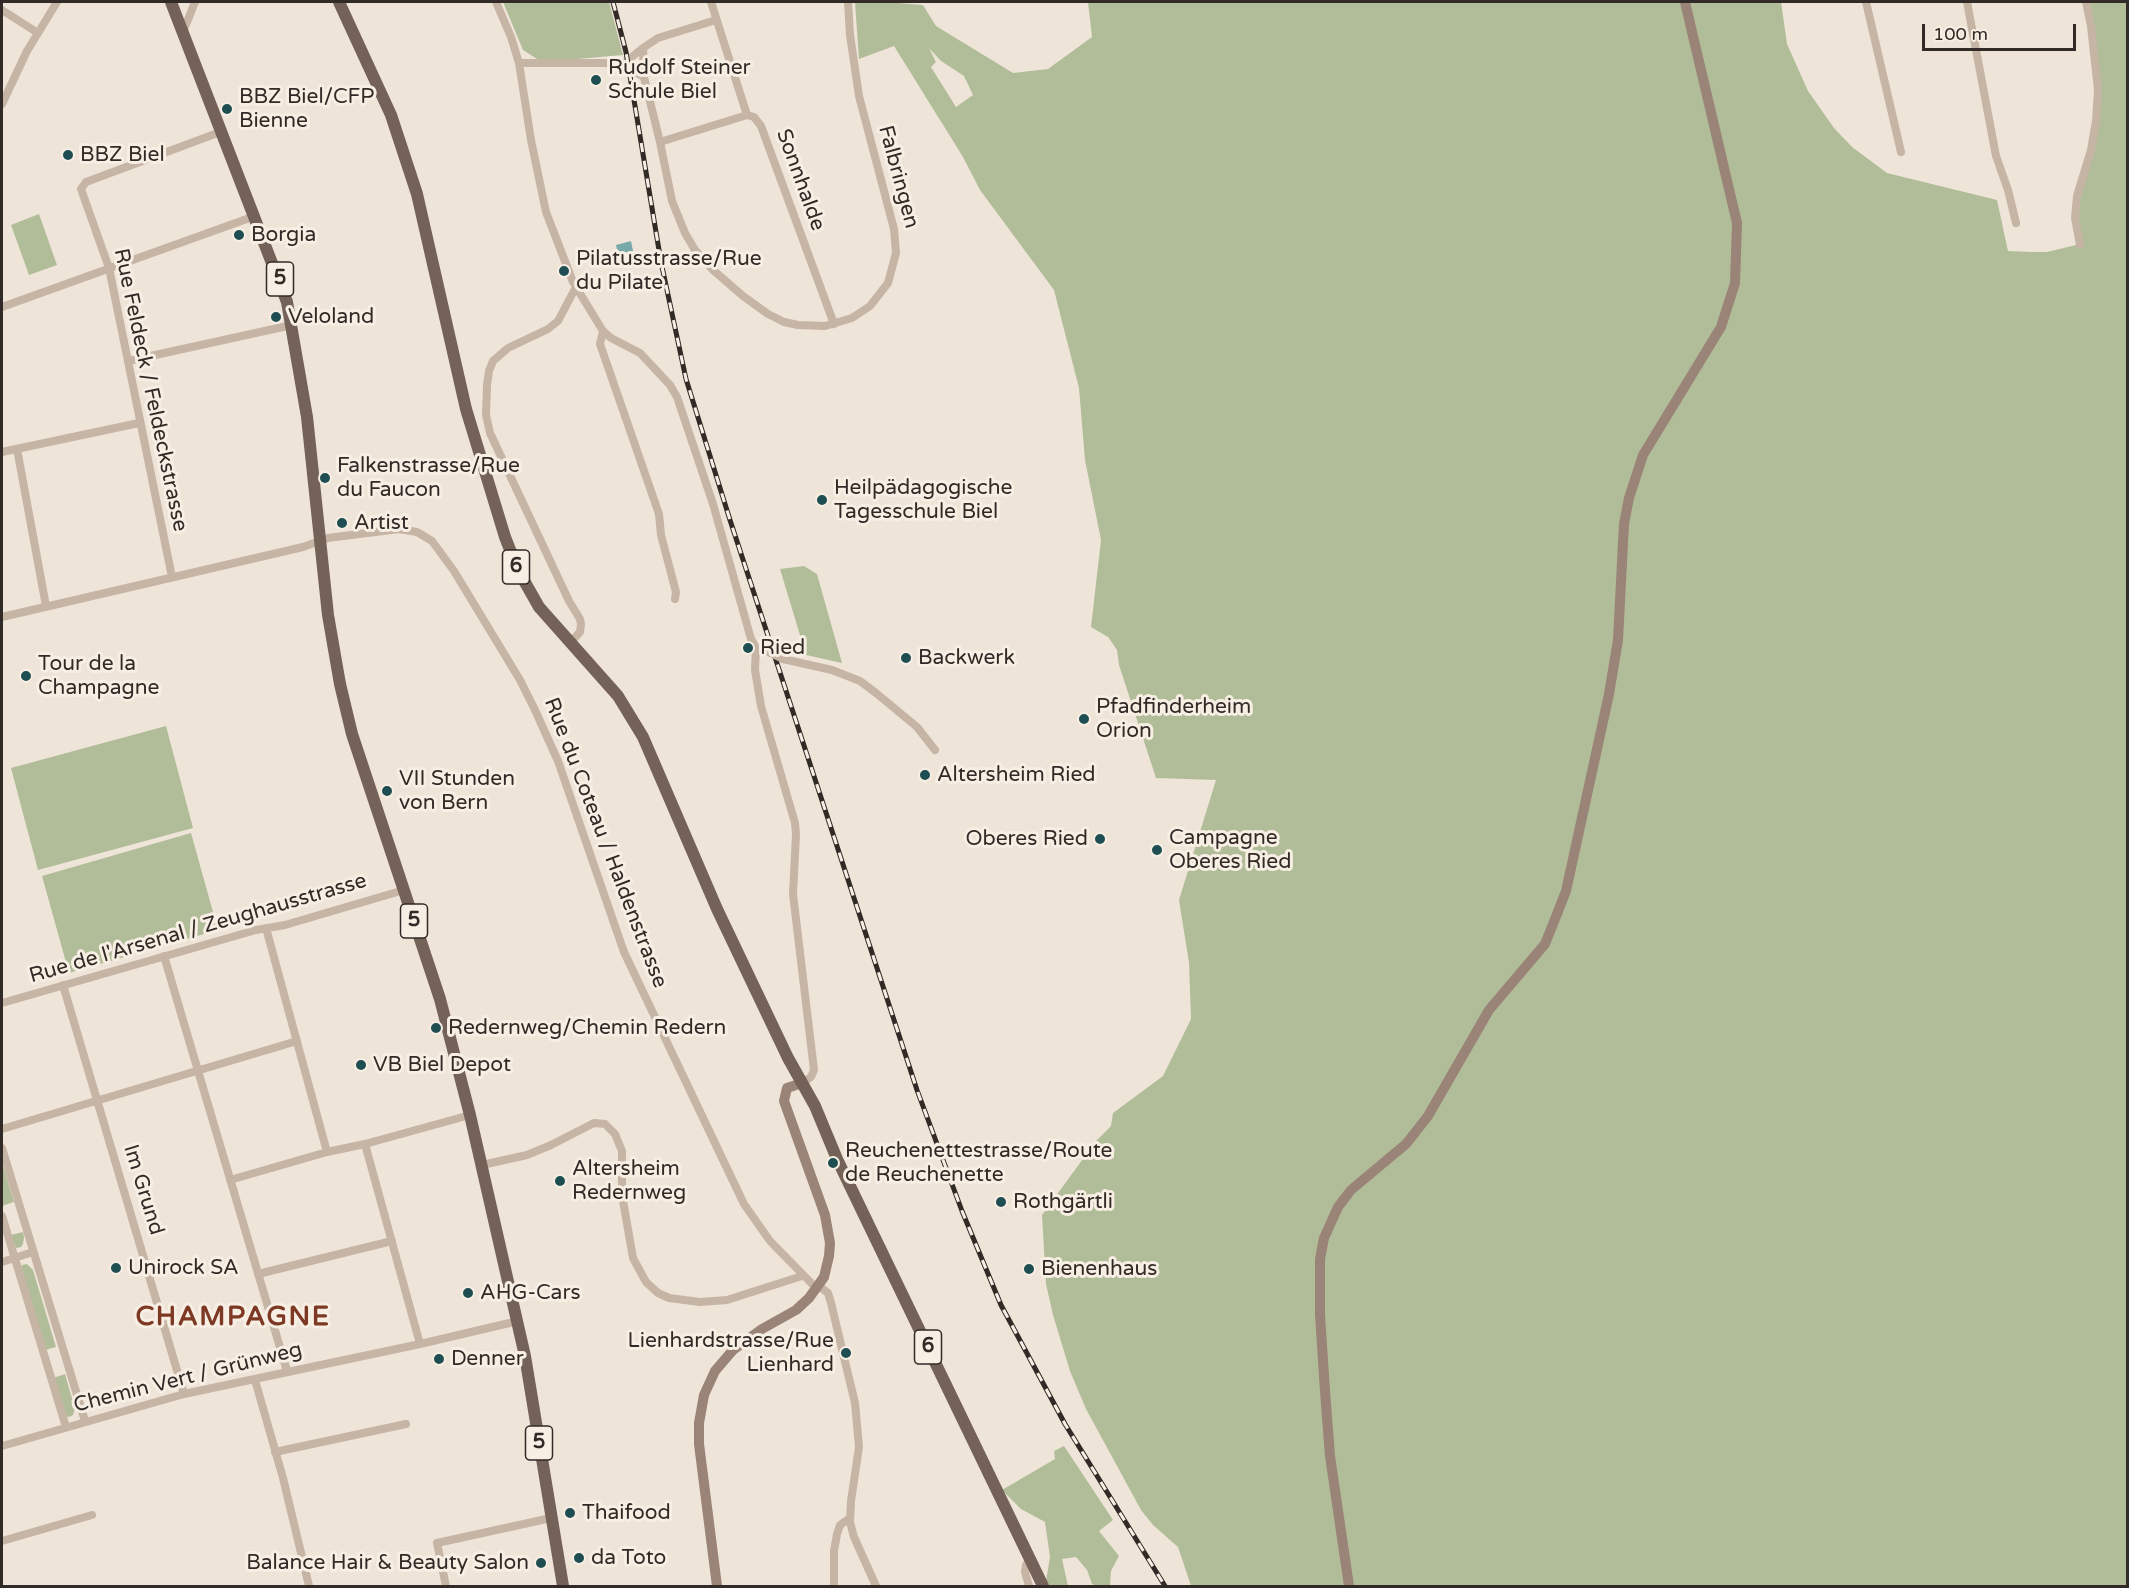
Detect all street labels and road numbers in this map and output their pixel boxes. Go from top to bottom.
street label: Falbringen [872,123,924,231]
street label: Sonnhalde [770,126,830,234]
street label: Rue Feldeck / Feldeckstrasse [108,246,192,534]
road number: 5 [266,262,294,296]
road number: 6 [502,550,530,584]
street label: Rue du Coteau / Haldenstrasse [538,694,672,992]
street label: Rue de l'Arsenal / Zeughausstrasse [26,869,370,989]
road number: 5 [400,904,428,938]
street label: Im Grund [117,1142,169,1238]
road number: 6 [914,1330,942,1364]
street label: Chemin Vert / Grünweg [71,1337,305,1419]
road number: 5 [526,1426,552,1460]

